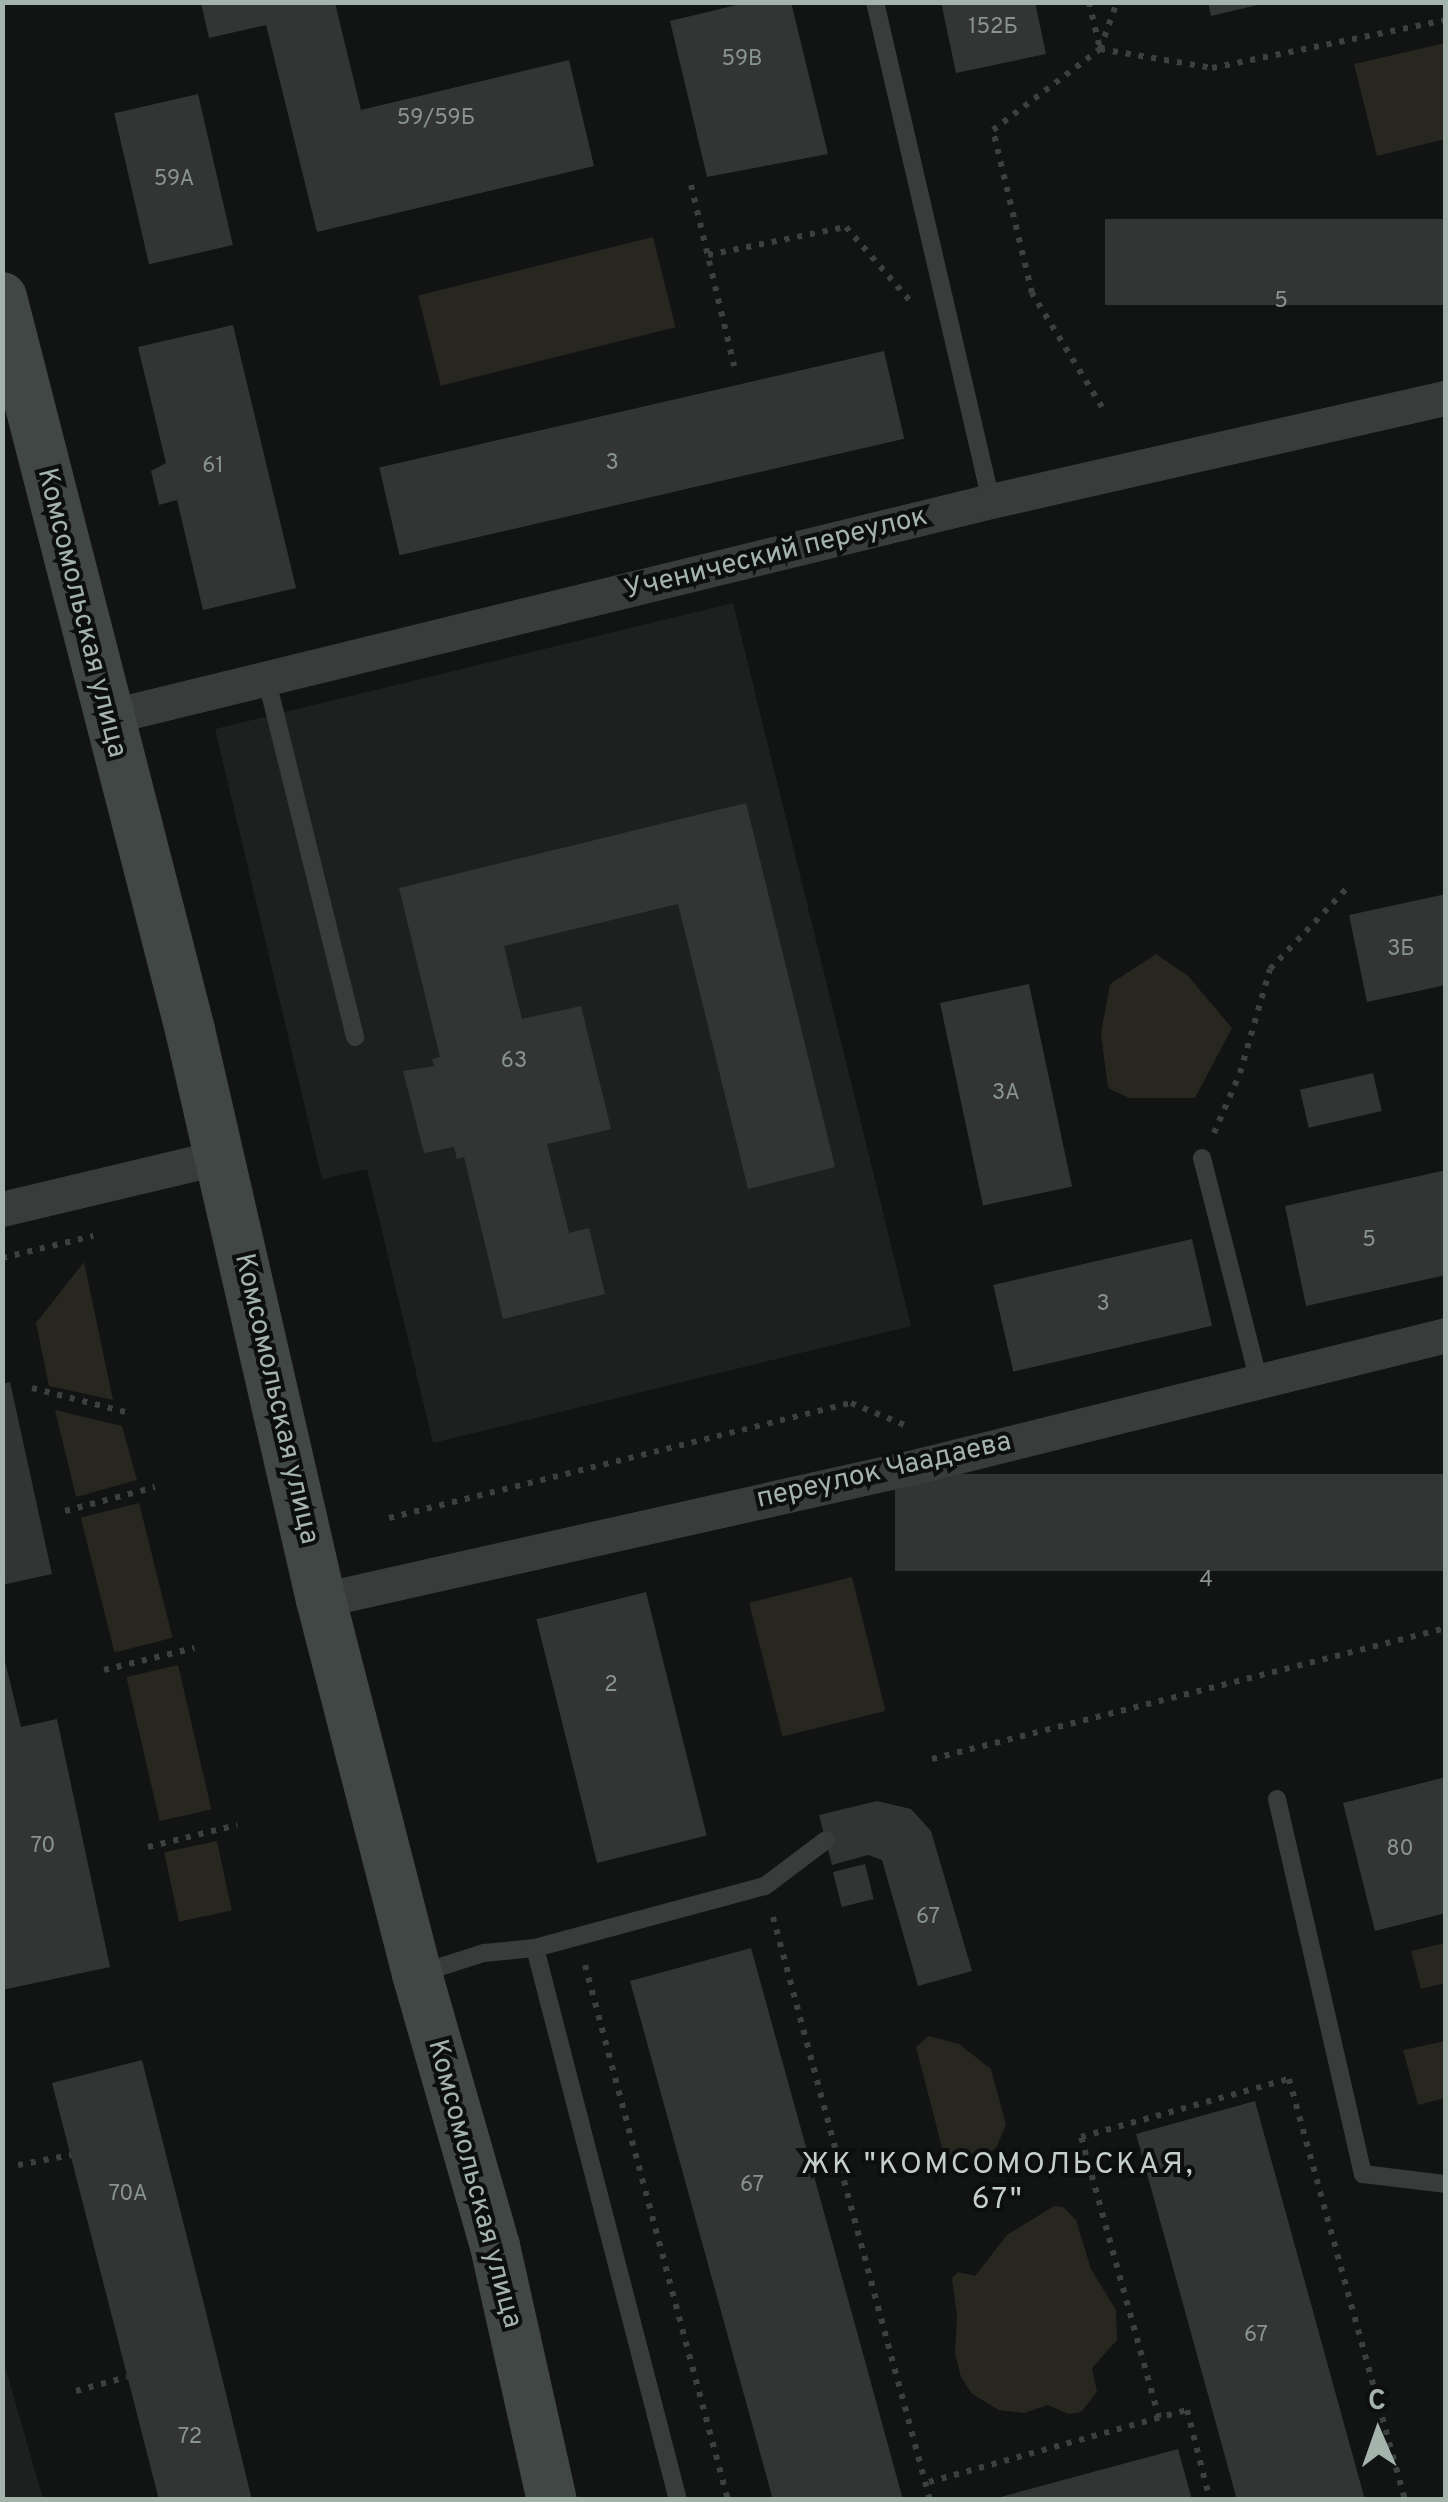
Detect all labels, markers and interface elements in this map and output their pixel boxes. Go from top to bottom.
house number: 152Б [968,15,1018,41]
house number: 59В [721,47,763,73]
house number: 59/59Б [397,106,475,132]
house number: 59А [154,167,194,193]
house number: 5 [1274,289,1288,315]
house number: 3 [605,451,619,477]
house number: 61 [202,454,224,480]
street label: Комсомольская улица [29,465,133,761]
street label: Ученический переулок [621,500,931,608]
house number: 3Б [1387,937,1415,963]
house number: 63 [501,1049,527,1075]
house number: 3А [992,1081,1020,1107]
house number: 5 [1362,1228,1376,1254]
street label: Комсомольская улица [226,1251,326,1547]
house number: 3 [1096,1292,1110,1318]
street label: переулок Чаадаева [753,1425,1015,1517]
house number: 4 [1199,1568,1213,1594]
house number: 2 [604,1673,618,1699]
house number: 70 [31,1834,55,1860]
house number: 80 [1386,1837,1414,1863]
house number: 67 [916,1905,940,1931]
street label: Комсомольская улица [419,2036,529,2332]
district label: ЖК "КОМСОМОЛЬСКАЯ, 67" [801,2148,1195,2218]
house number: 67 [740,2173,764,2199]
house number: 70А [108,2182,148,2208]
house number: 67 [1244,2323,1268,2349]
north arrow [1328,2382,1428,2482]
text: С [1367,2384,1387,2420]
house number: 72 [178,2425,202,2451]

